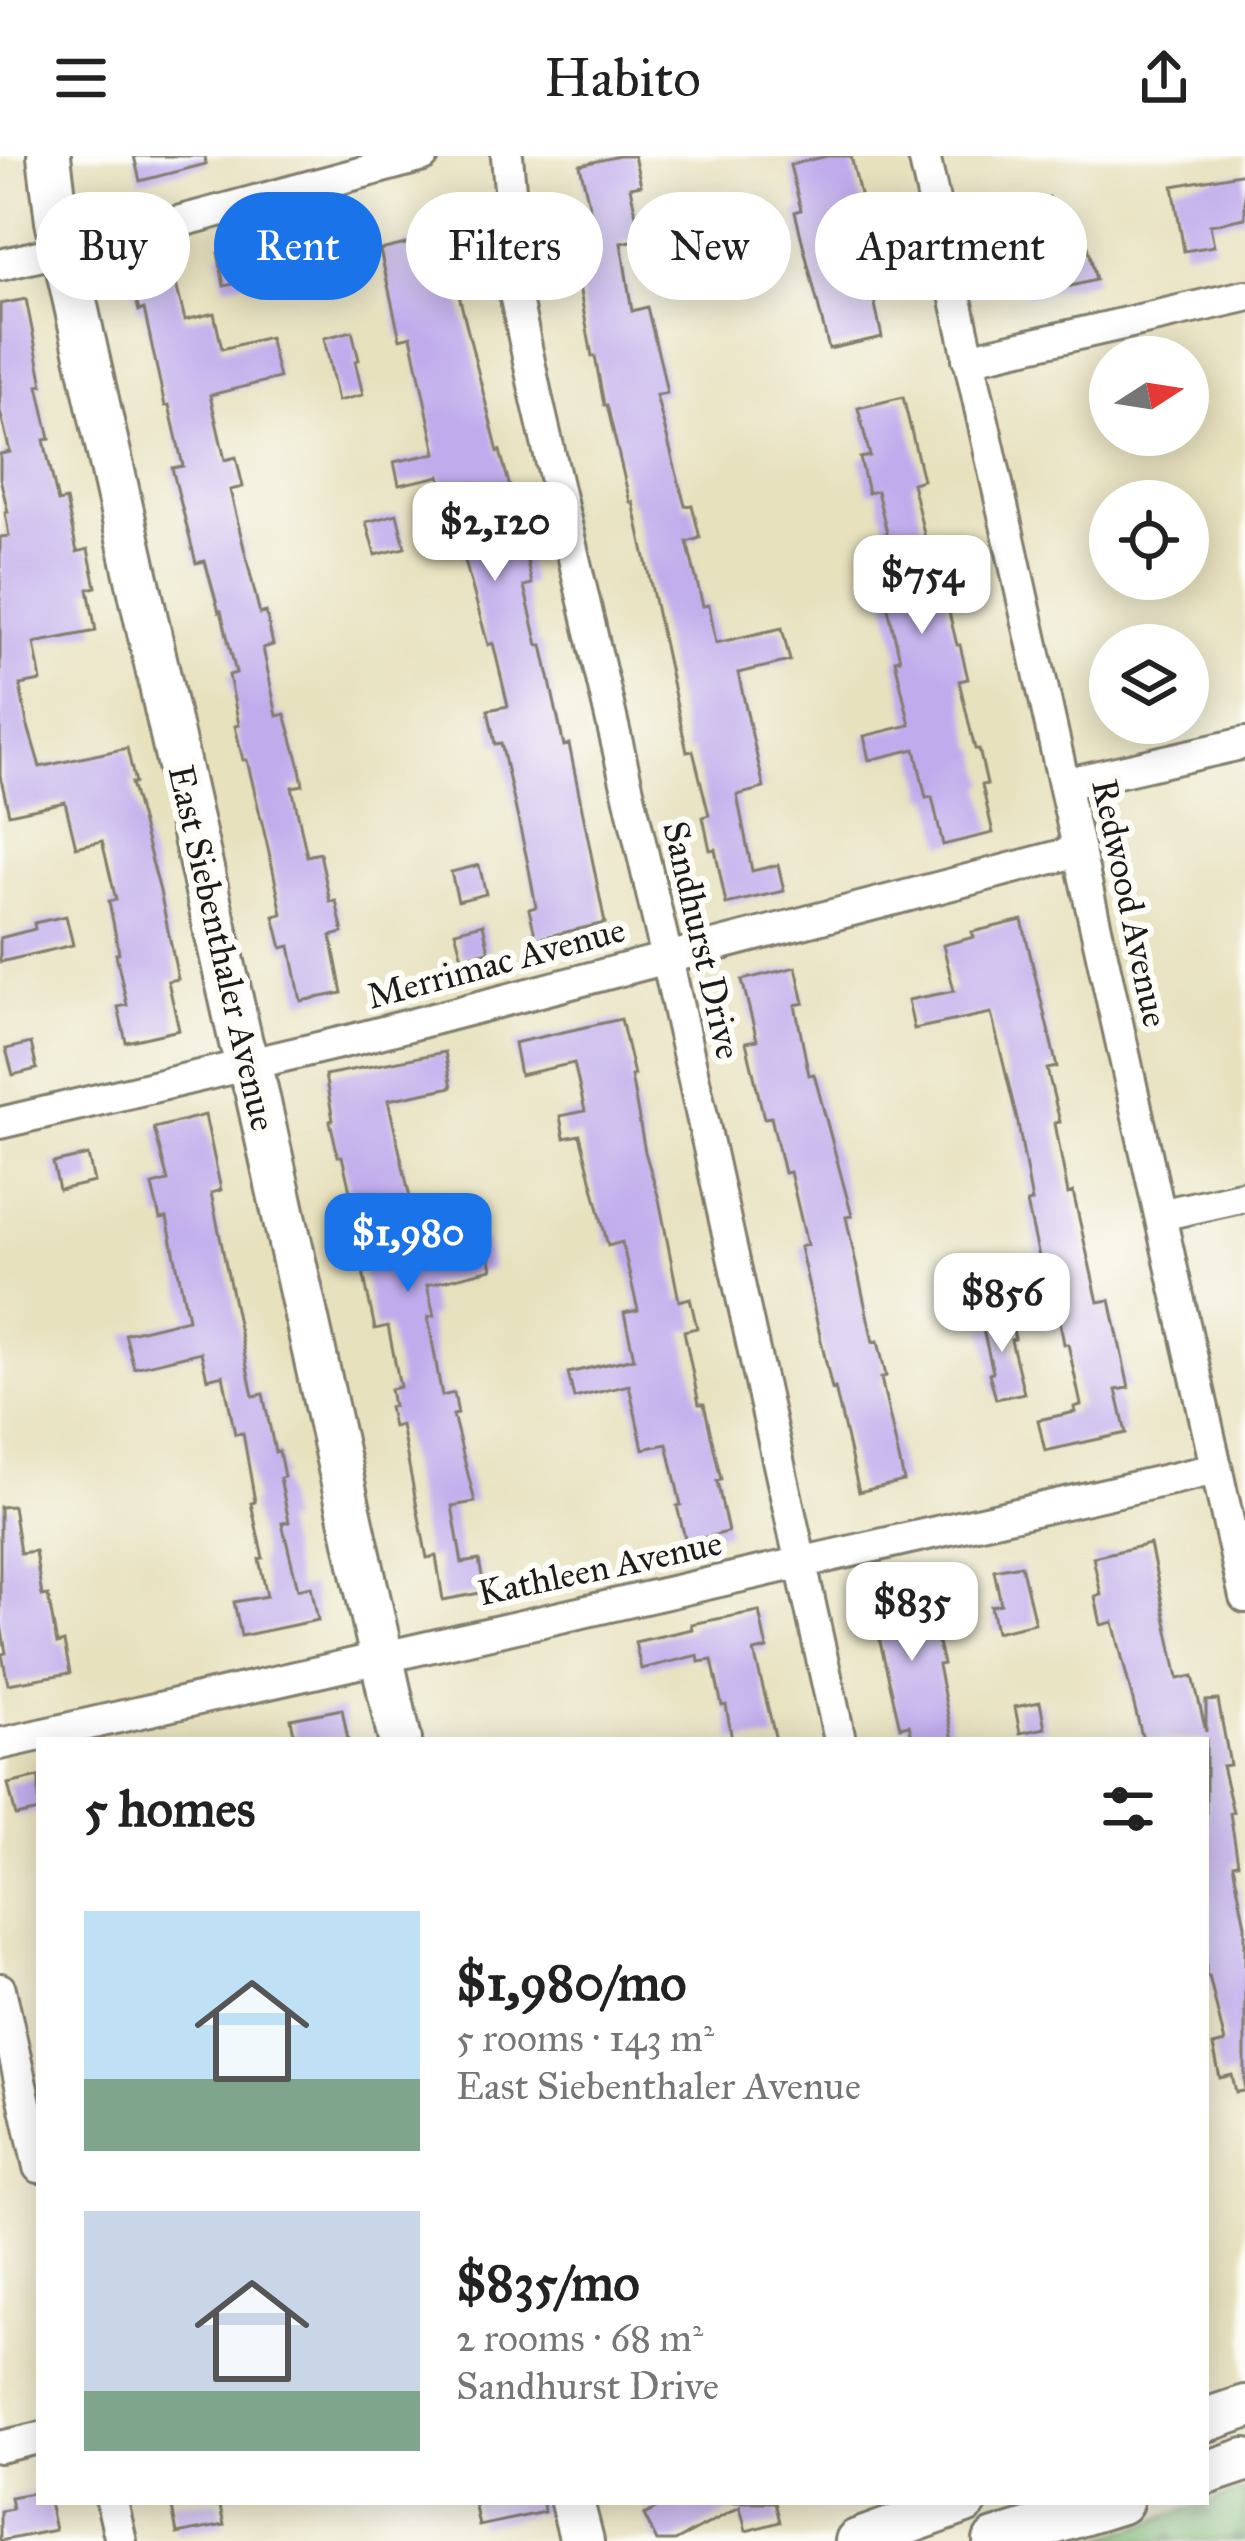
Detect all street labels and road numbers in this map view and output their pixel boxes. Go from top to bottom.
street label: East Siebenthaler Avenue [159,761,285,1135]
street label: Redwood Avenue [1082,775,1178,1031]
street label: Sandhurst Drive [653,817,751,1063]
street label: Merrimac Avenue [362,907,630,1019]
street label: Kathleen Avenue [474,1521,726,1615]

